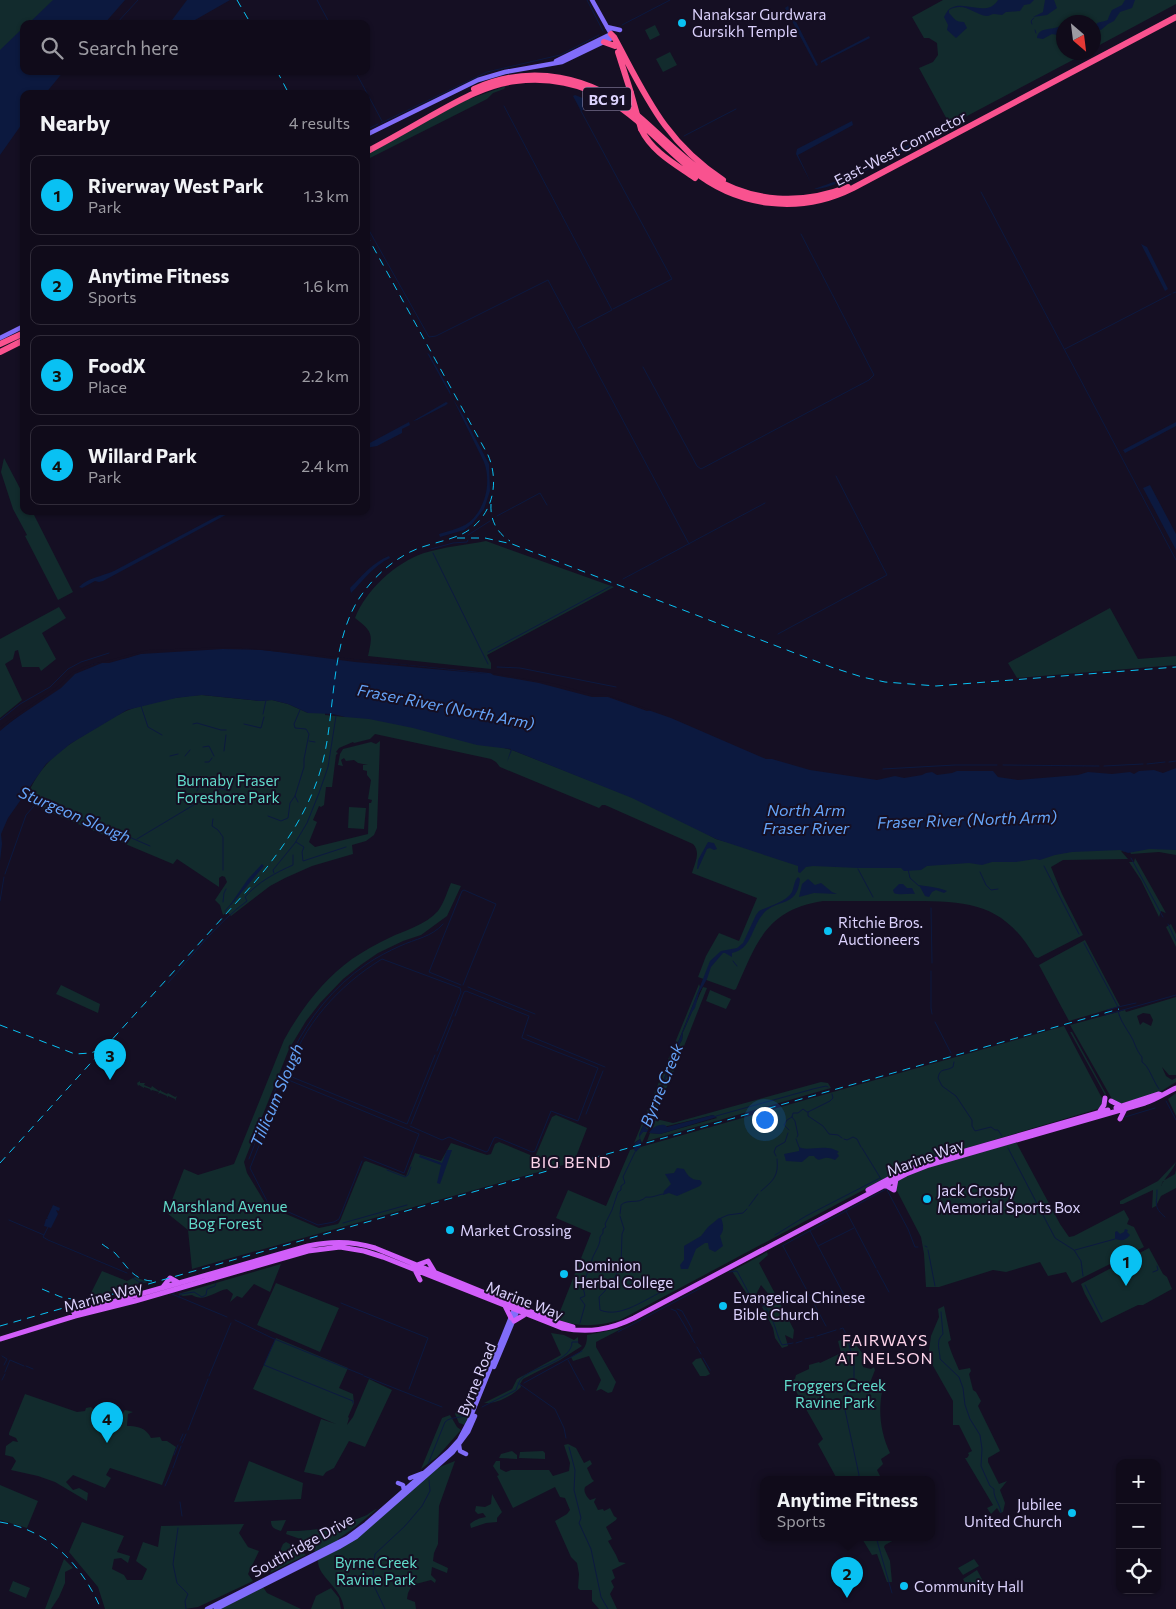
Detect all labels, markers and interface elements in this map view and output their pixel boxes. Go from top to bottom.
place label: Nanaksar Gurdwara Gursikh Temple [692,5,826,40]
north arrow [1056,15,1101,60]
marker: Nanaksar Gurdwara Gursikh Temple [676,17,688,29]
search box [20,20,370,75]
icon: search [38,34,66,62]
text: Search here [78,36,178,59]
road number: BC 91 [583,88,631,110]
street label: East-West Connector [831,107,969,189]
text: Nearby [40,110,110,135]
text: 4 results [289,113,350,132]
text: Riverway West Park [88,174,264,197]
text: 1 [53,186,61,205]
text: 1.3 km [304,186,349,205]
text: Park [88,197,121,216]
text: Anytime Fitness [88,264,229,287]
text: 2 [52,276,62,295]
text: 1.6 km [303,276,349,295]
text: Sports [88,287,137,306]
text: FoodX [88,354,146,377]
text: 3 [52,366,62,385]
text: 2.2 km [302,366,349,385]
text: Place [88,377,127,396]
text: Willard Park [88,444,197,467]
text: 4 [52,456,62,475]
text: 2.4 km [301,456,349,475]
text: Park [88,467,121,486]
water label: Fraser River (North Arm) [356,679,536,733]
park label: Burnaby Fraser Foreshore Park [176,771,280,806]
water label: Sturgeon Slough [16,782,134,846]
water label: North Arm Fraser River [763,800,850,837]
water label: Fraser River (North Arm) [877,806,1057,832]
place label: Ritchie Bros. Auctioneers [838,913,923,948]
marker: Ritchie Bros. Auctioneers [822,925,834,937]
pin: 3 [94,1039,126,1080]
water label: Byrne Creek [636,1040,686,1129]
water label: Tillicum Slough [246,1041,306,1149]
your location [752,1107,778,1133]
street label: Marine Way [884,1135,966,1179]
district label: BIG BEND [530,1152,612,1171]
place label: Jack Crosby Memorial Sports Box [937,1181,1080,1216]
marker: Jack Crosby Memorial Sports Box [921,1193,933,1205]
park label: Marshland Avenue Bog Forest [163,1197,288,1232]
place label: Market Crossing [460,1221,572,1239]
marker: Market Crossing [444,1224,456,1236]
pin: 1 [1110,1245,1142,1286]
place label: Dominion Herbal College [574,1256,673,1291]
marker: Dominion Herbal College [558,1268,570,1280]
street label: Marine Way [61,1277,145,1315]
street label: Marine Way [484,1277,566,1323]
place label: Evangelical Chinese Bible Church [733,1288,865,1323]
marker: Evangelical Chinese Bible Church [717,1300,729,1312]
district label: FAIRWAYS AT NELSON [836,1330,934,1367]
street label: Byrne Road [453,1340,499,1418]
park label: Froggers Creek Ravine Park [784,1376,886,1411]
pin: 4 [91,1402,123,1443]
map controls [1116,1459,1161,1594]
button: + [1116,1459,1161,1504]
popup [760,1476,935,1541]
text: Anytime Fitness [777,1488,918,1511]
place label: Jubilee United Church [964,1495,1062,1530]
button: − [1116,1504,1161,1549]
marker: Jubilee United Church [1066,1507,1078,1519]
street label: Southridge Drive [248,1509,356,1581]
text: Sports [777,1511,826,1530]
button: locate [1116,1549,1161,1594]
park label: Byrne Creek Ravine Park [335,1553,417,1588]
pin: 2 [831,1557,863,1598]
place label: Community Hall [914,1577,1024,1595]
marker: Community Hall [898,1580,910,1592]

